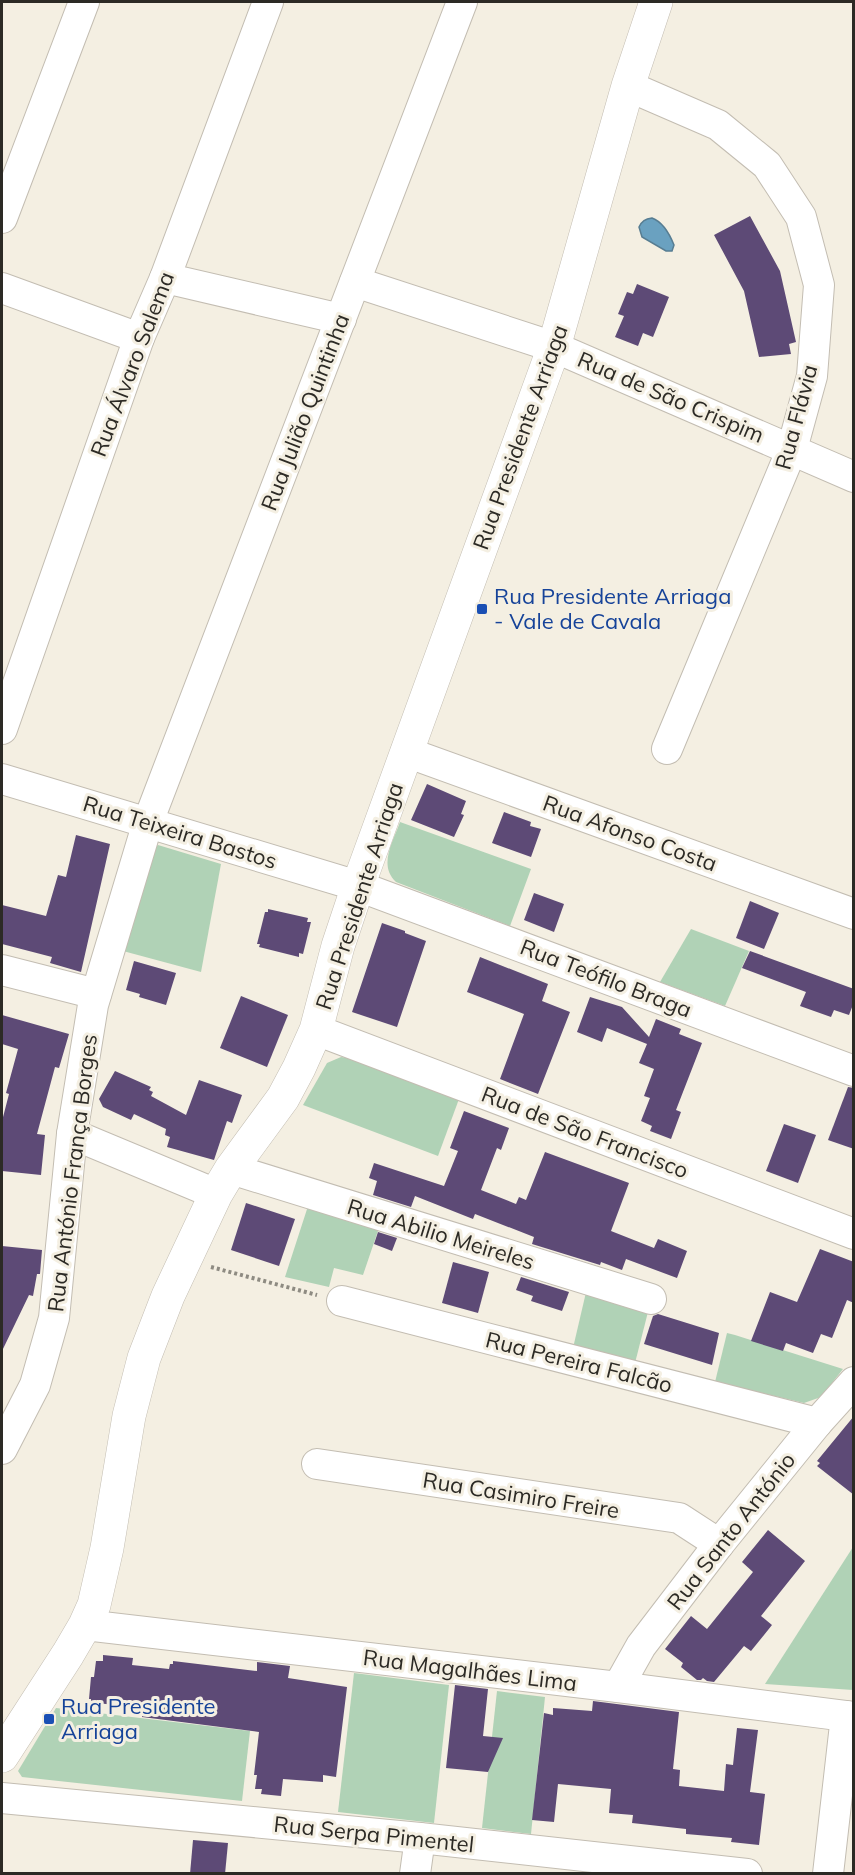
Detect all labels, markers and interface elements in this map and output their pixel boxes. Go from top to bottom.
street label: Rua Álvaro Salema [84,268,180,460]
street label: Rua Julião Quintinha [255,310,355,514]
street label: Rua Presidente Arriaga [466,321,574,553]
street label: Rua de São Crispim [574,345,768,449]
street label: Rua Flávia [769,361,823,473]
place label: Rua Presidente Arriaga - Vale de Cavala [494,582,731,635]
marker: Rua Presidente Arriaga - Vale de Cavala [475,602,489,616]
street label: Rua Presidente Arriaga [309,779,409,1013]
street label: Rua Teixeira Bastos [80,789,280,875]
street label: Rua Afonso Costa [539,789,721,877]
street label: Rua Teófilo Braga [516,932,696,1024]
street label: Rua António França Borges [41,1032,103,1314]
street label: Rua de São Francisco [478,1080,692,1184]
street label: Rua Abilio Meireles [344,1192,538,1276]
street label: Rua Pereira Falcão [483,1325,675,1399]
street label: Rua Santo António [661,1447,801,1615]
street label: Rua Casimiro Freire [421,1466,621,1524]
street label: Rua Magalhães Lima [362,1643,578,1697]
place label: Rua Presidente Arriaga [61,1692,216,1745]
marker: Rua Presidente Arriaga [42,1712,56,1726]
street label: Rua Serpa Pimentel [272,1810,476,1858]

